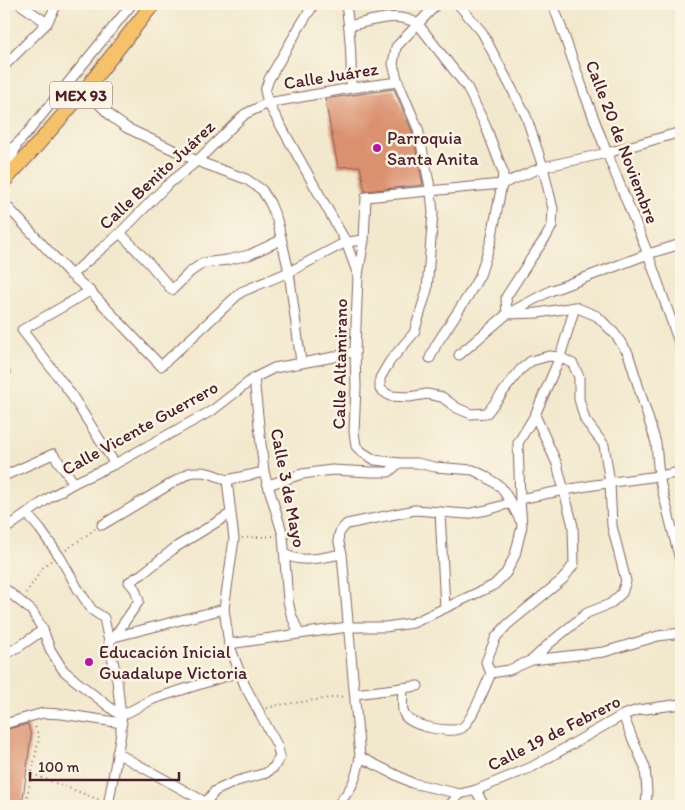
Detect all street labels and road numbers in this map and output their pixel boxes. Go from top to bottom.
street label: Calle 20 de Noviembre [581,57,663,227]
street label: Calle Juárez [282,58,380,94]
road number: MEX 93 [50,82,112,108]
street label: Calle Benito Juárez [94,115,220,234]
street label: Calle Altamirano [328,298,352,430]
street label: Calle Vicente Guerrero [58,376,222,480]
street label: Calle 3 de Mayo [266,426,310,550]
street label: Calle 19 de Febrero [484,690,624,776]

